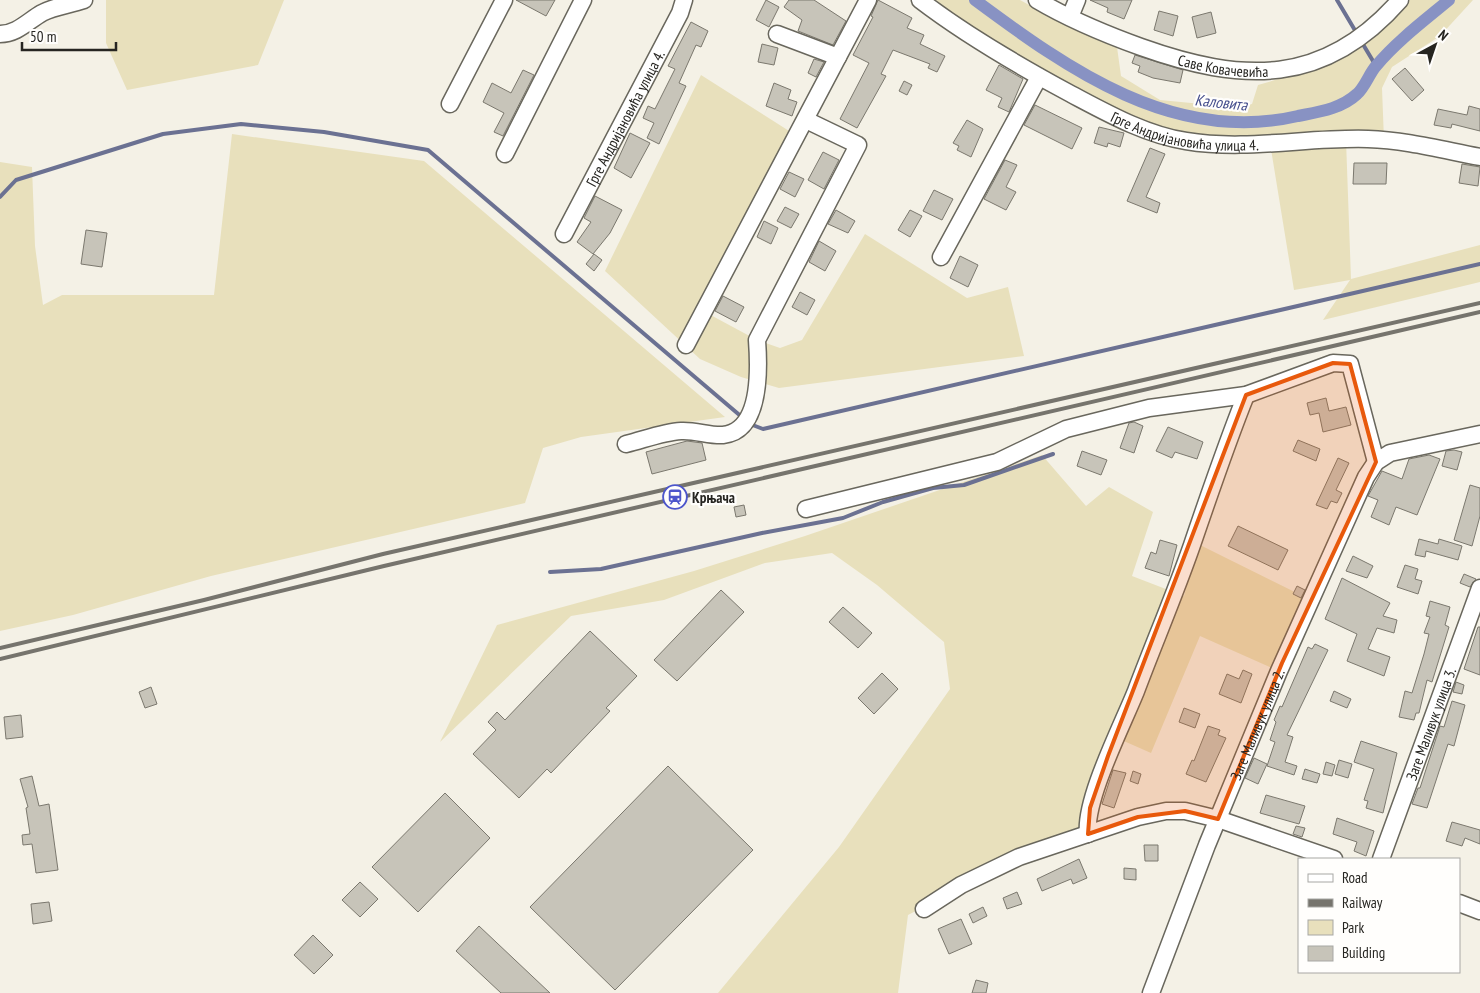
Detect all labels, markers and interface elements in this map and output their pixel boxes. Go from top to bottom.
scale bar [22,20,116,52]
north arrow [1410,20,1460,70]
text: N [1435,26,1452,44]
text: 50 m [30,27,56,46]
street label: Грге Андријановића улица 4. [581,46,669,189]
street label: Саве Ковачевића [1176,50,1269,81]
water label: Каловита [1194,89,1250,115]
street label: Грге Андријановића улица 4. [1108,107,1259,154]
station icon: Крњача [662,484,688,510]
place label: Крњача [692,488,735,507]
street label: Заге Маливук улица 2. [1226,665,1289,783]
street label: Заге Маливук улица 3. [1401,665,1460,783]
legend [1298,858,1460,973]
text: Road [1342,868,1368,887]
text: Railway [1342,893,1383,912]
text: Park [1342,918,1364,937]
text: Building [1342,943,1385,962]

